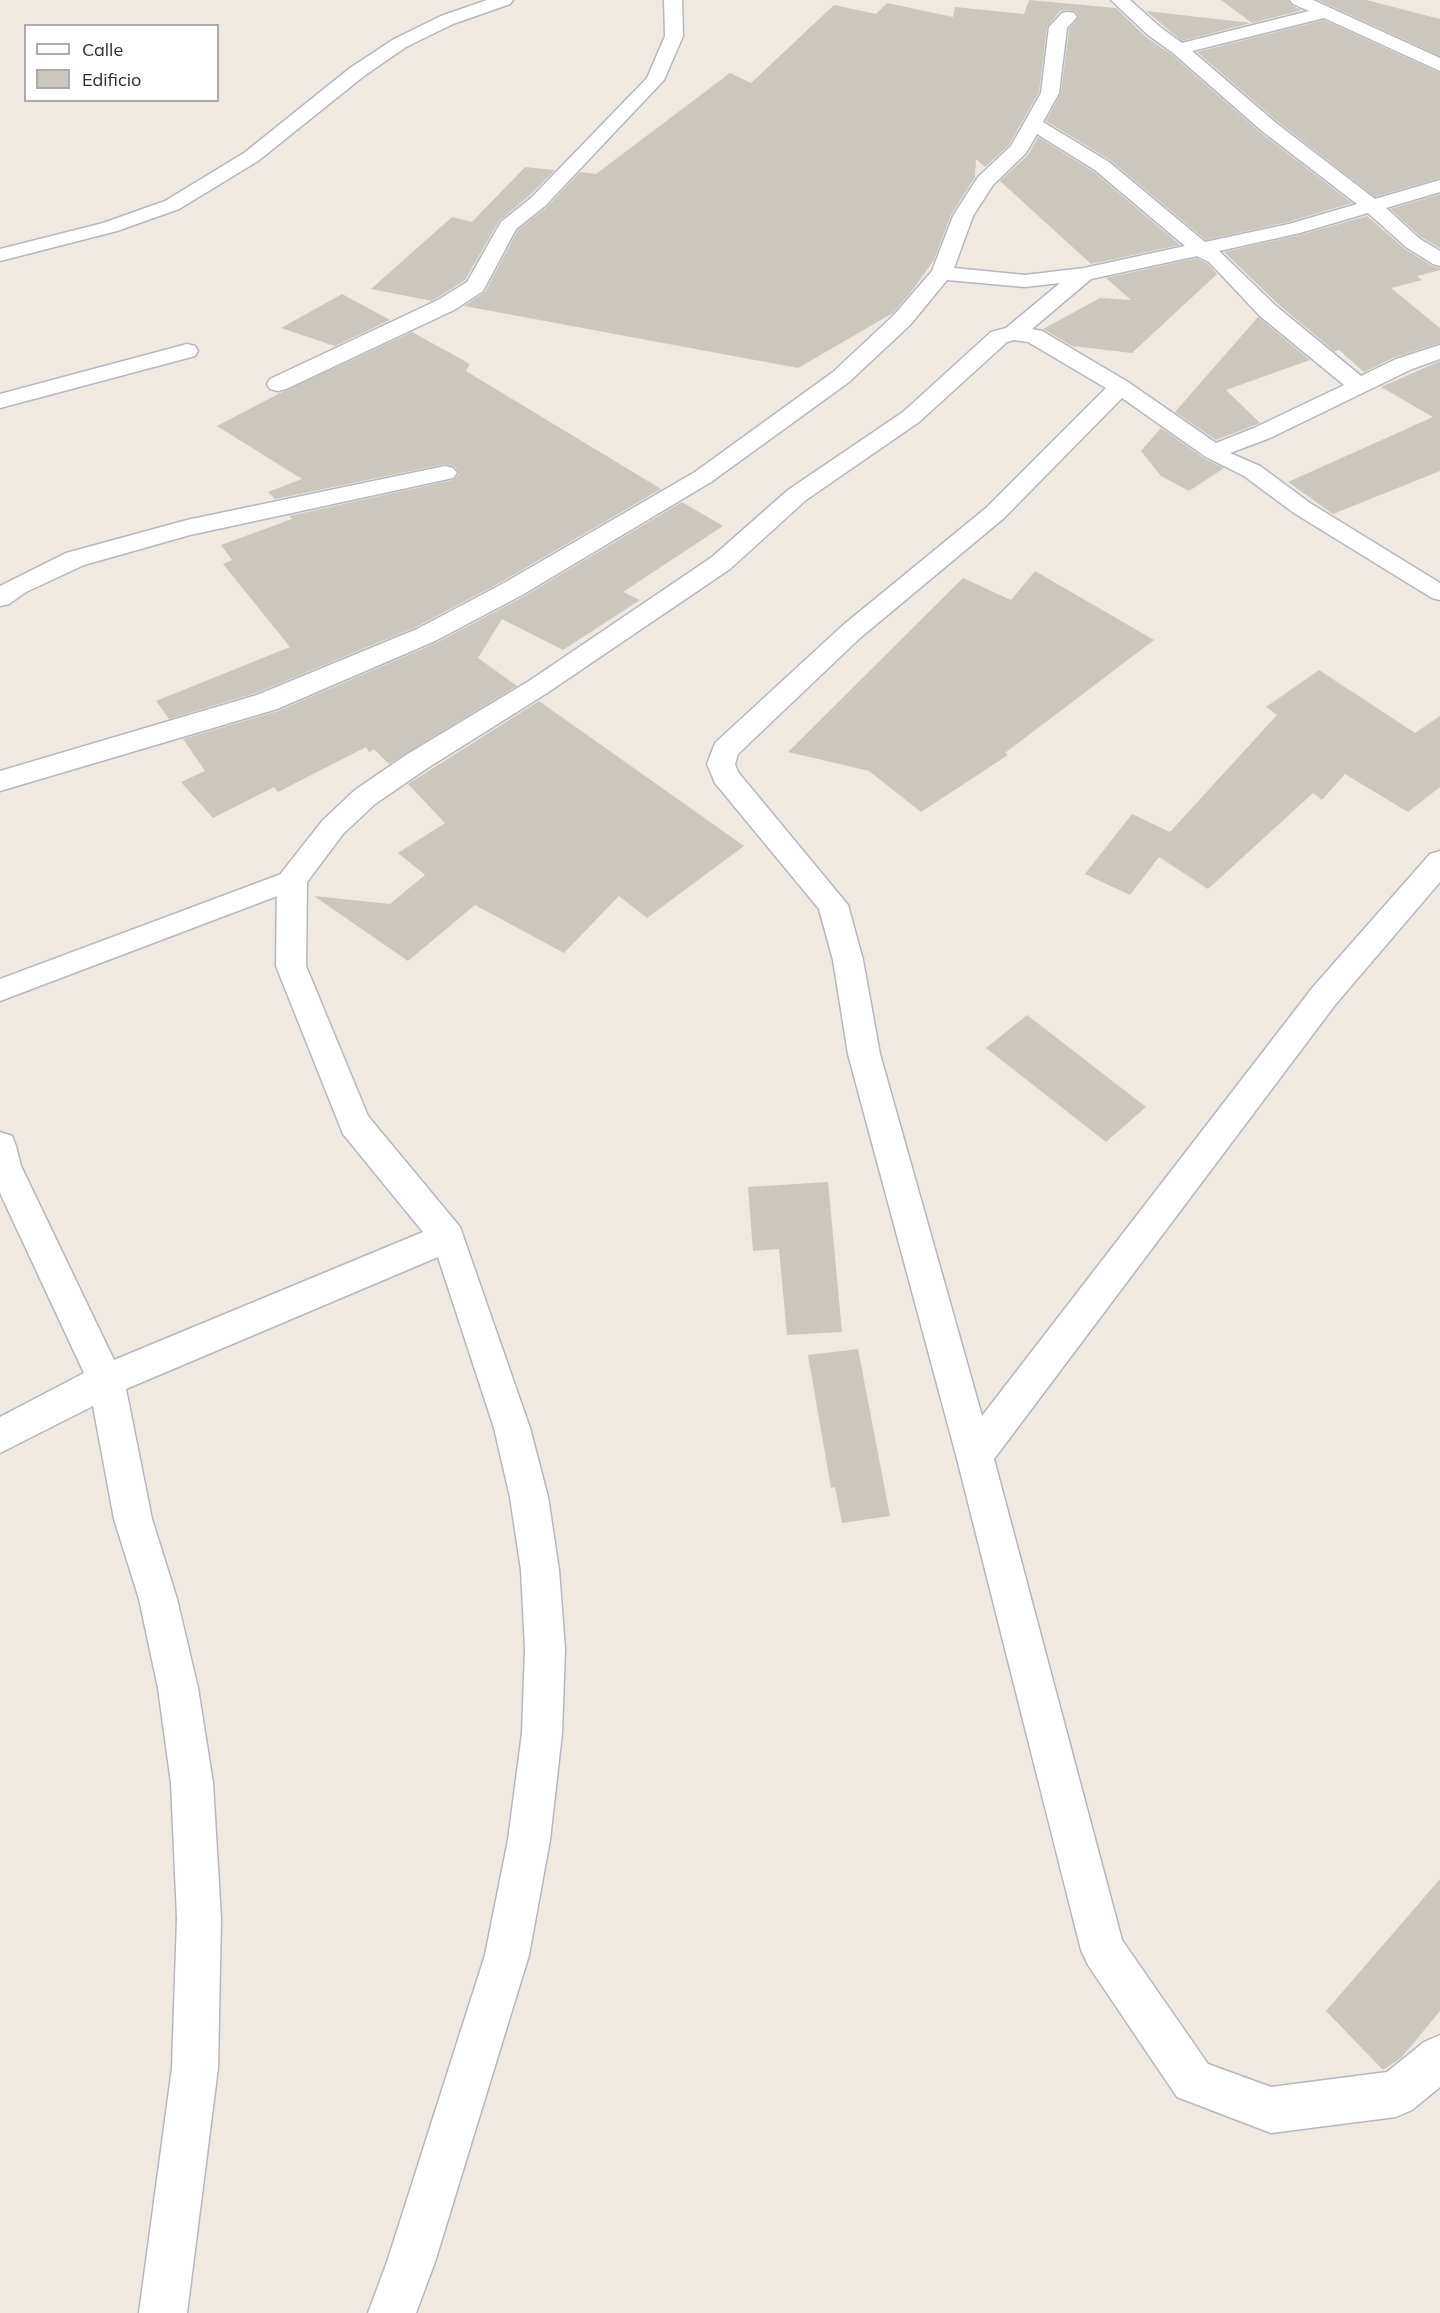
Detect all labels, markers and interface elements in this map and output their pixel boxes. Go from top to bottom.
legend [24,24,219,102]
text: Calle [82,38,123,61]
text: Edificio [82,68,141,91]

